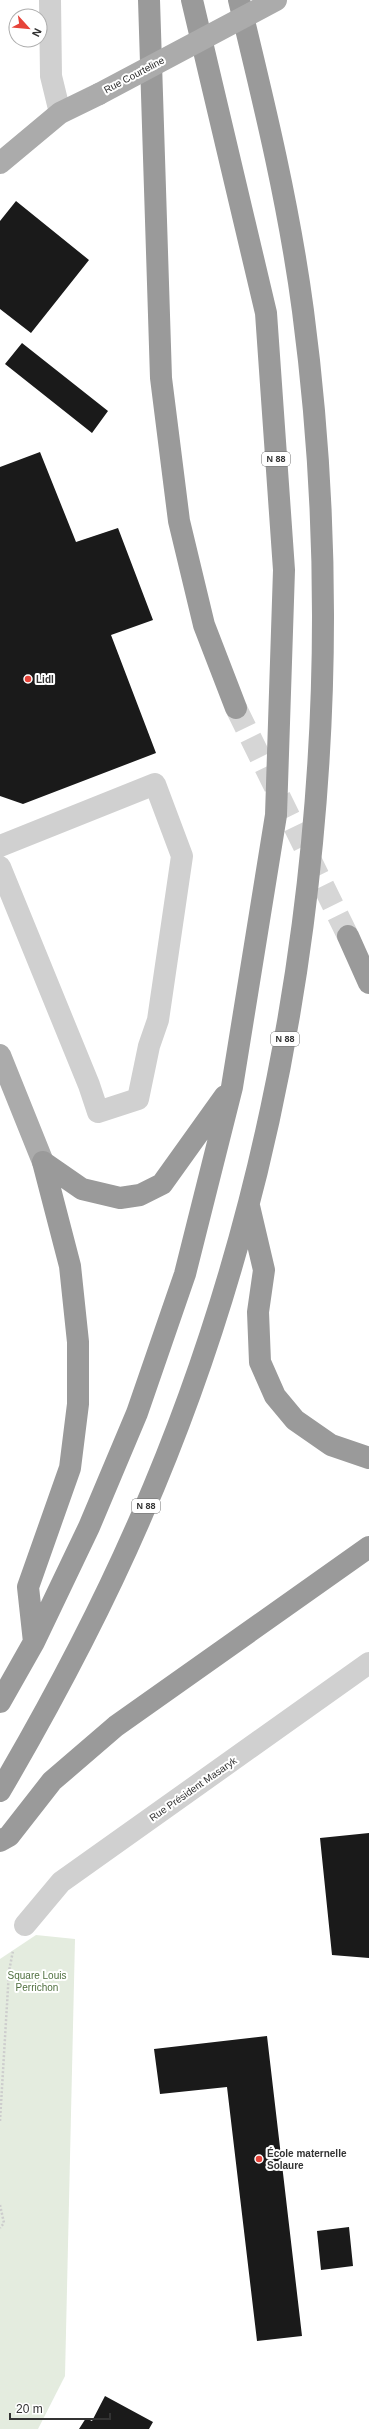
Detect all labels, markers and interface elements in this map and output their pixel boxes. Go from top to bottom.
north arrow [8,8,48,48]
text: N [30,26,44,39]
street label: Rue Courteline [102,54,166,96]
road number: N 88 [262,452,290,466]
marker: Lidl [23,674,33,684]
place label: Lidl [36,674,54,685]
road number: N 88 [271,1032,299,1046]
road number: N 88 [132,1499,160,1513]
street label: Rue Président Masaryk [147,1754,240,1823]
park label: Square Louis Perrichon [8,1970,66,1993]
place label: École maternelle Solaure [267,2147,347,2171]
marker: École maternelle Solaure [254,2154,264,2164]
scale bar [10,2395,110,2421]
text: 20 m [16,2402,43,2416]

